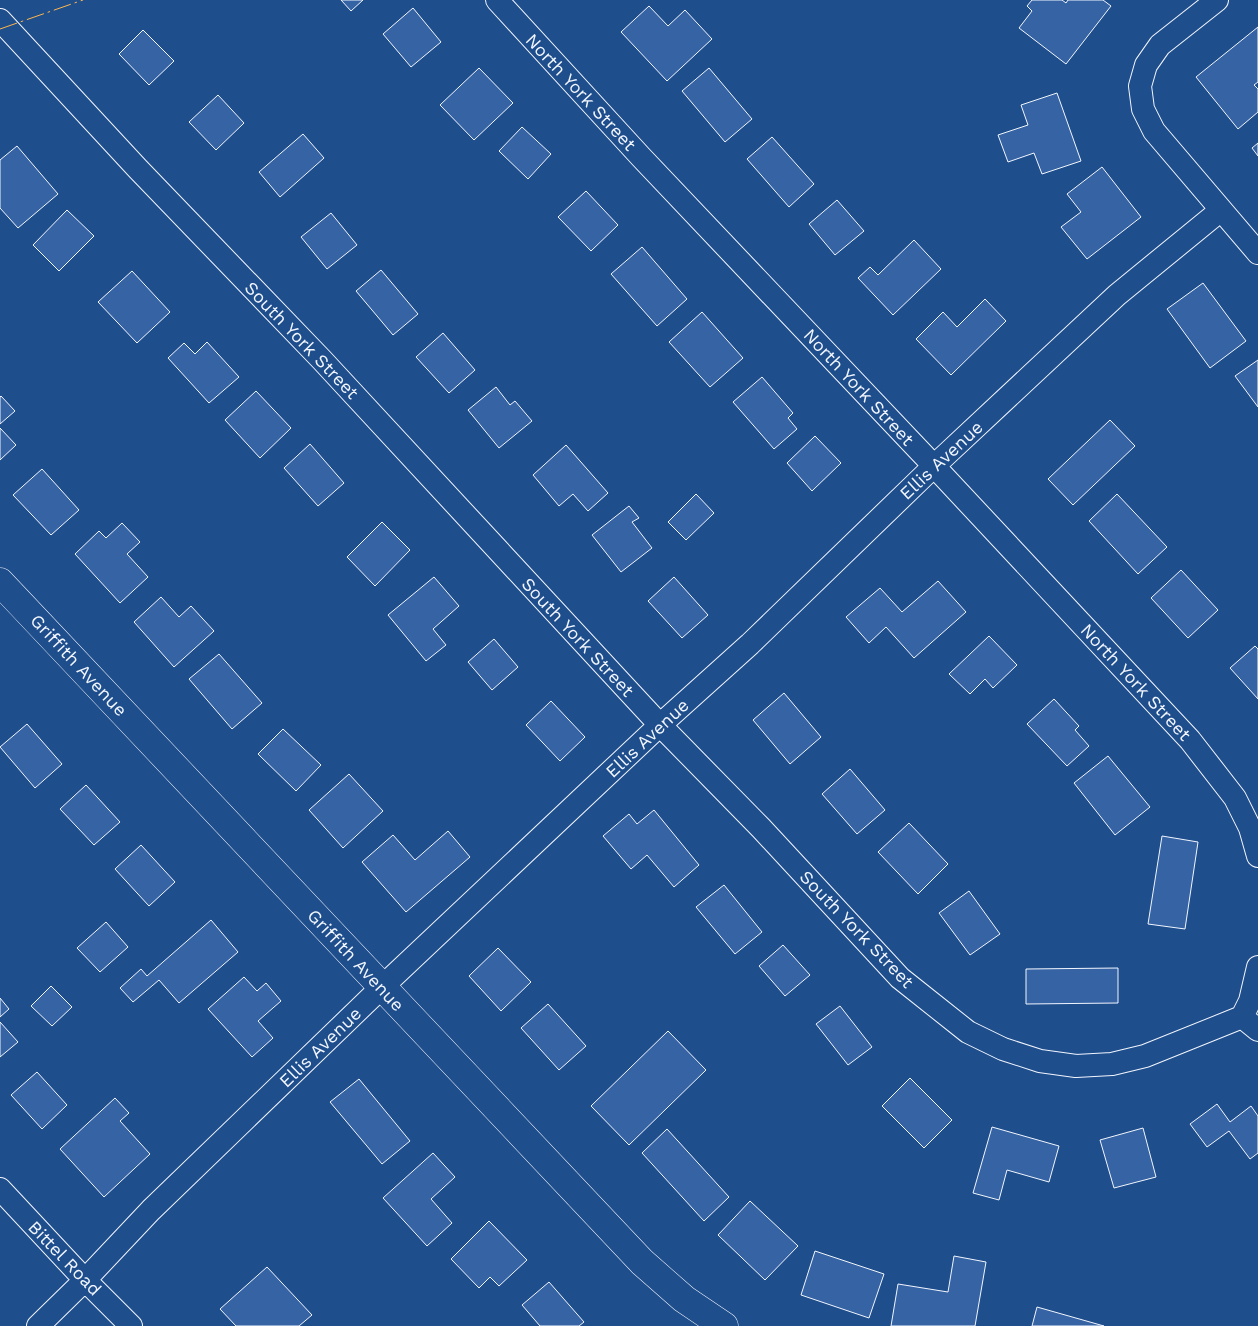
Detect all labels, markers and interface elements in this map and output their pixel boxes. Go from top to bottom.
street label: North York Street [521,29,641,155]
street label: South York Street [241,277,364,403]
street label: North York Street [799,324,919,450]
street label: Ellis Avenue [895,416,987,504]
street label: South York Street [518,573,639,701]
street label: Griffith Avenue [26,610,132,720]
street label: North York Street [1076,619,1196,745]
street label: Ellis Avenue [601,694,693,782]
street label: South York Street [796,866,919,992]
street label: Griffith Avenue [303,905,409,1015]
street label: Ellis Avenue [275,1003,365,1091]
street label: Bittel Road [24,1216,106,1300]

